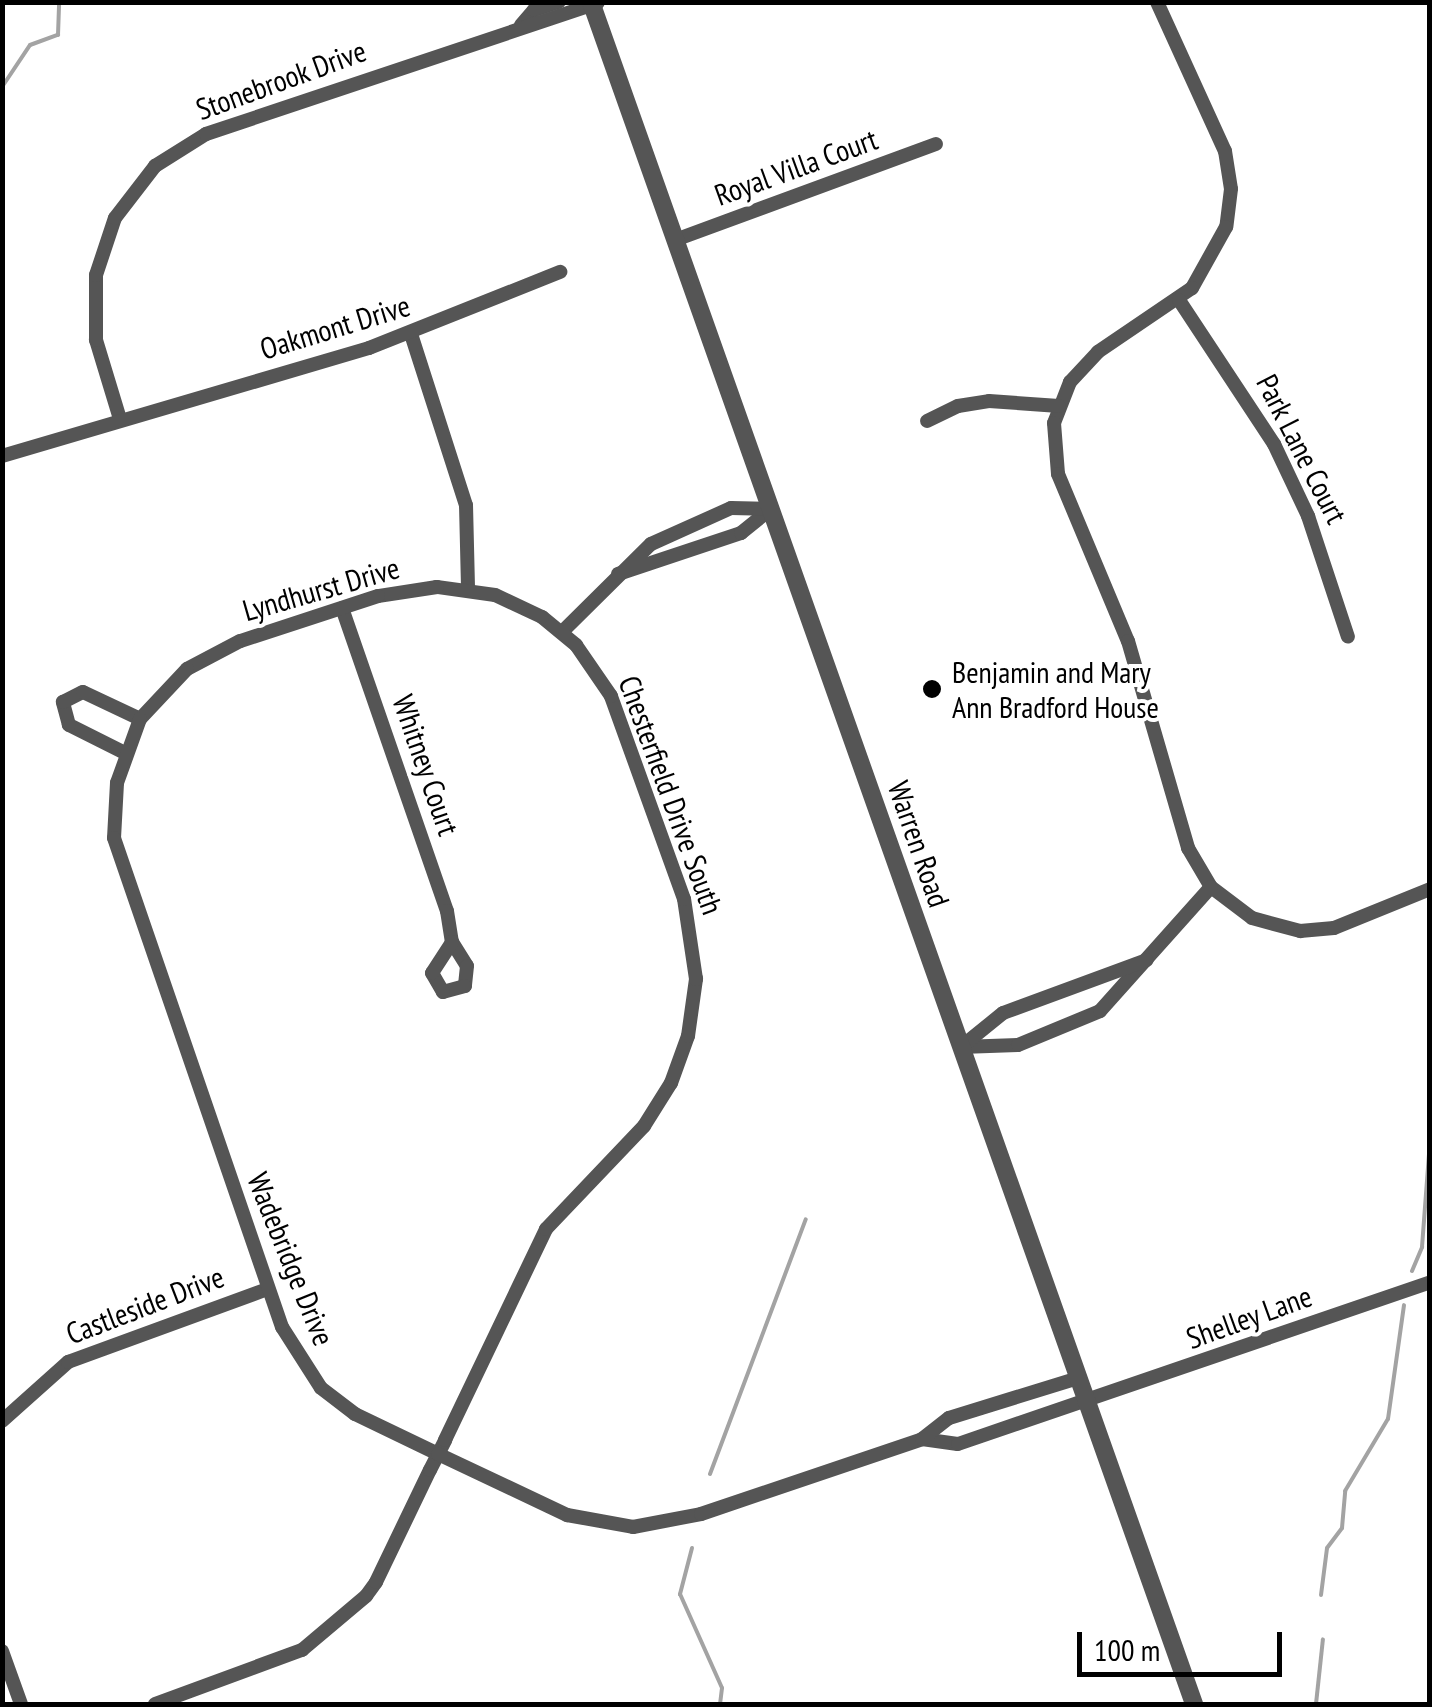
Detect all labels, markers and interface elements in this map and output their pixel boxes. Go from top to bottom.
street label: Stonebrook Drive [191,32,371,128]
street label: Royal Villa Court [709,121,883,213]
street label: Oakmont Drive [256,287,414,367]
street label: Park Lane Court [1249,368,1355,530]
street label: Lyndhurst Drive [239,549,403,629]
place label: Benjamin and Mary Ann Bradford House [952,654,1159,724]
street label: Chesterfield Drive South [611,671,731,919]
marker: Benjamin and Mary Ann Bradford House [921,678,943,700]
street label: Whitney Court [385,690,467,840]
street label: Warren Road [881,776,957,912]
street label: Wadebridge Drive [240,1167,342,1351]
street label: Castleside Drive [61,1258,229,1352]
street label: Shelley Lane [1181,1278,1317,1356]
scale bar [1082,1612,1287,1674]
text: 100 m [1094,1630,1160,1669]

